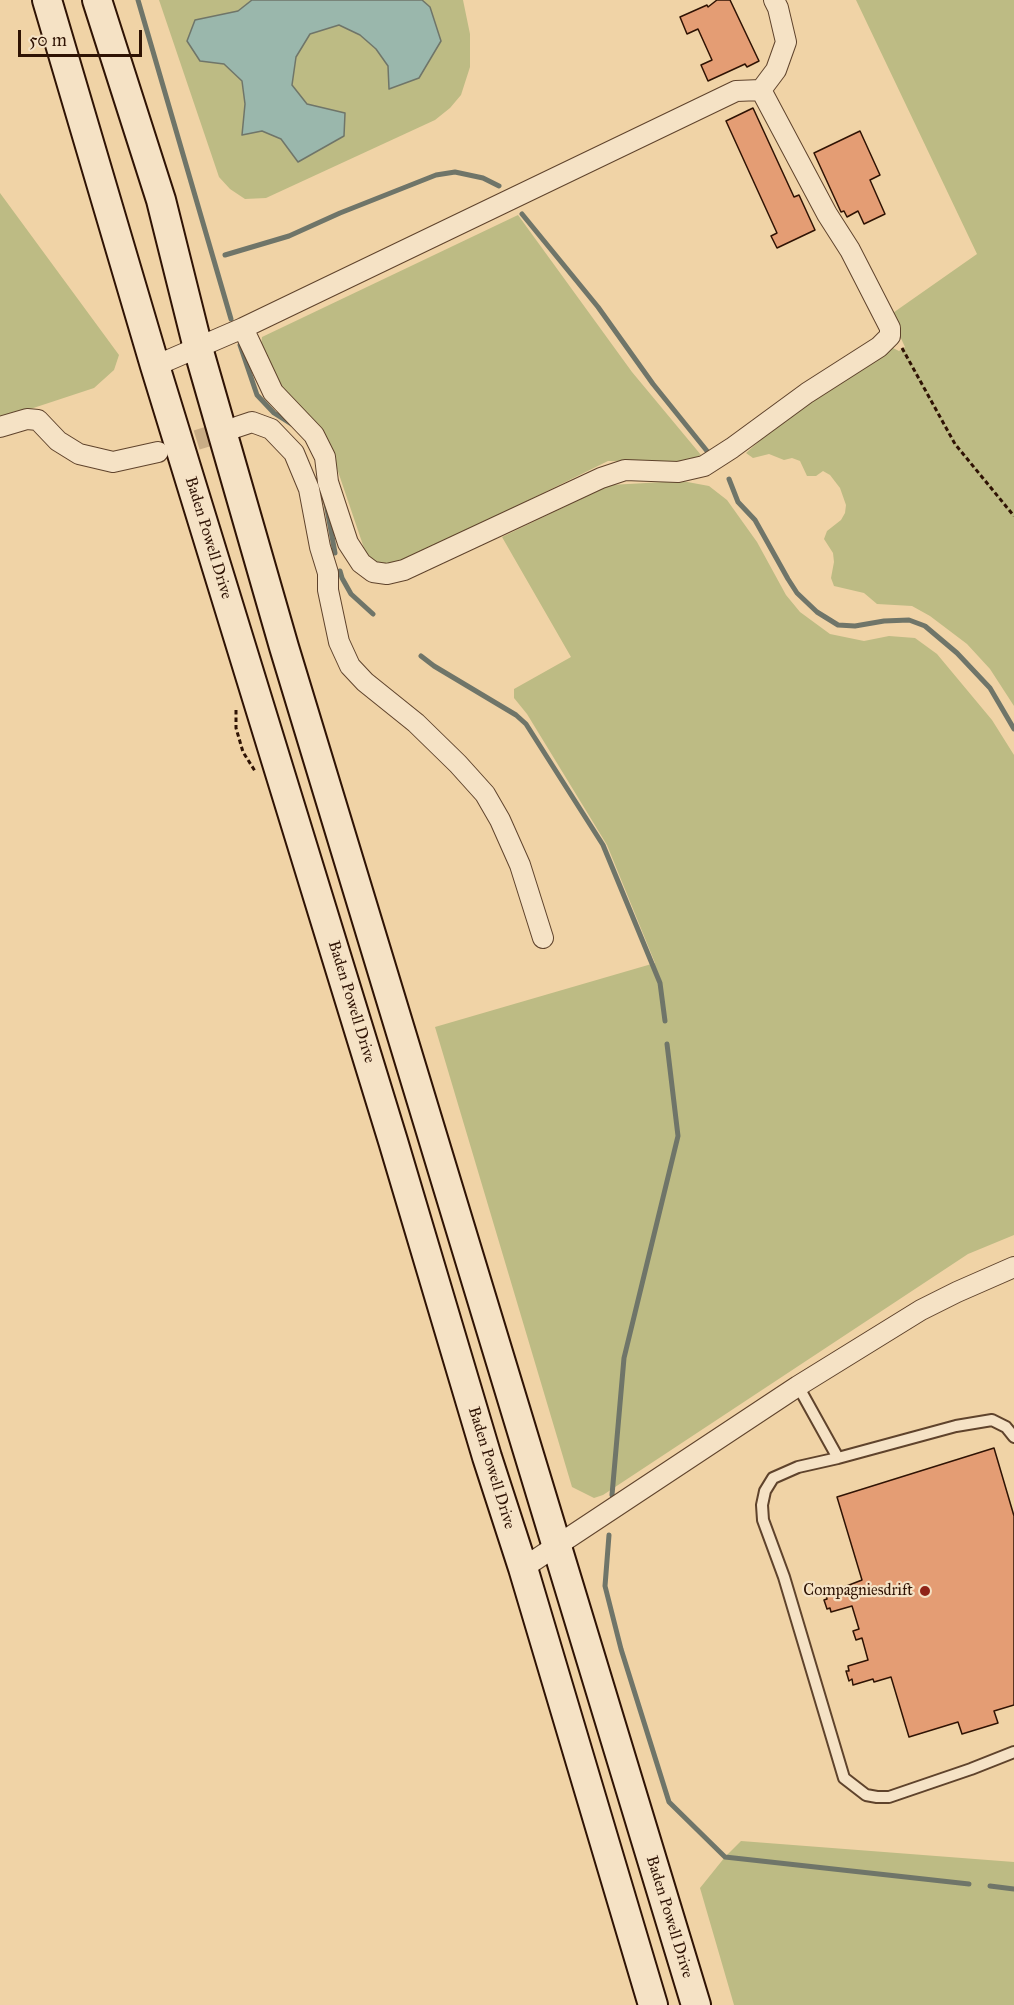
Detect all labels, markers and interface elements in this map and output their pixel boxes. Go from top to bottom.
scale bar [21,18,146,56]
text: 50 m [29,29,67,51]
street label: Baden Powell Drive [180,474,236,602]
street label: Baden Powell Drive [323,938,379,1066]
street label: Baden Powell Drive [463,1404,519,1532]
place label: Compagniesdrift [803,1581,913,1601]
marker: Compagniesdrift [918,1584,932,1598]
street label: Baden Powell Drive [641,1853,697,1981]

